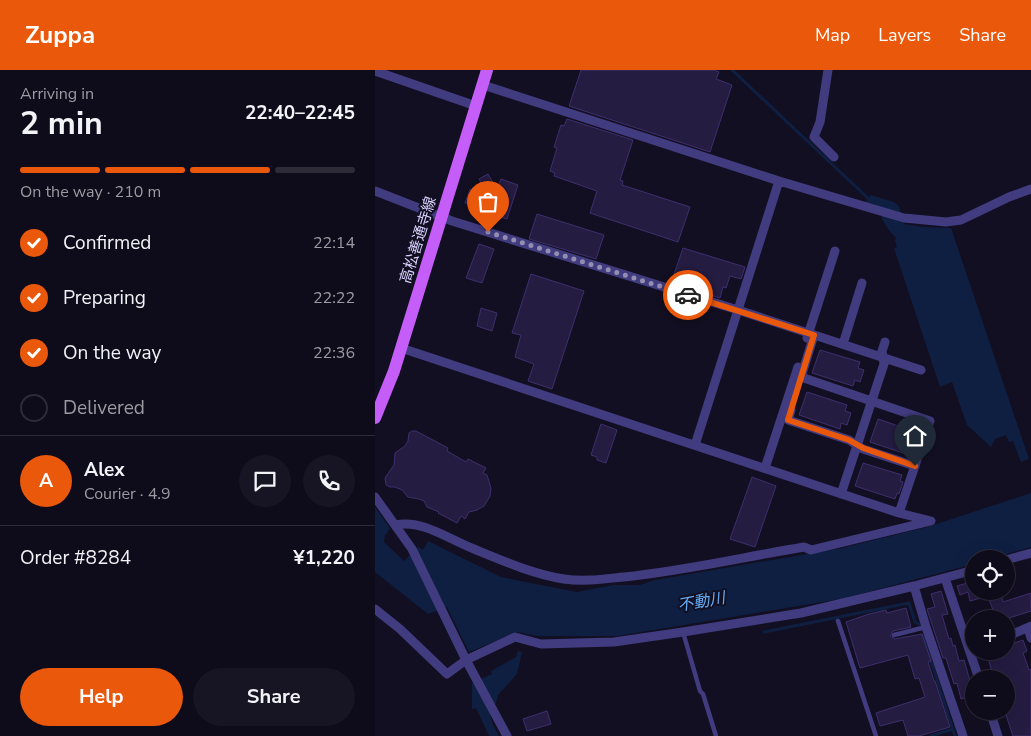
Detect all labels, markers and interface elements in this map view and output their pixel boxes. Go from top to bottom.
text: Zuppa [25,19,95,51]
text: Map [815,23,850,47]
text: Layers [878,23,931,47]
text: Share [959,23,1006,47]
text: Arriving in [20,83,94,105]
text: 22:40–22:45 [245,100,355,126]
text: 2 min [20,102,103,145]
text: On the way · 210 m [20,181,161,203]
pin [467,181,509,232]
icon: bag [474,188,502,216]
street label: 高松善通寺線 [395,194,441,286]
icon: check [20,229,48,257]
text: Confirmed [63,230,151,256]
text: 22:14 [313,232,355,254]
courier [663,270,713,320]
icon: car [674,281,702,309]
icon: check [20,284,48,312]
text: Preparing [63,285,146,311]
text: 22:22 [313,287,355,309]
icon: check [20,339,48,367]
text: On the way [63,340,161,366]
text: 22:36 [313,342,355,364]
text: Delivered [63,395,145,421]
pin [894,415,936,466]
icon: home [901,422,929,450]
button: chat [239,455,291,507]
button: phone [303,455,355,507]
text: Alex [84,457,125,483]
text: A [39,468,53,494]
text: Courier · 4.9 [84,483,170,505]
text: Order #8284 [20,545,131,571]
text: ¥1,220 [293,545,355,571]
map controls [965,550,1015,720]
button: locate [965,550,1015,600]
water label: 不動川 [676,587,729,617]
button: + [965,610,1015,660]
button: Help [20,668,183,726]
button: Share [193,668,355,726]
button: − [965,670,1015,720]

